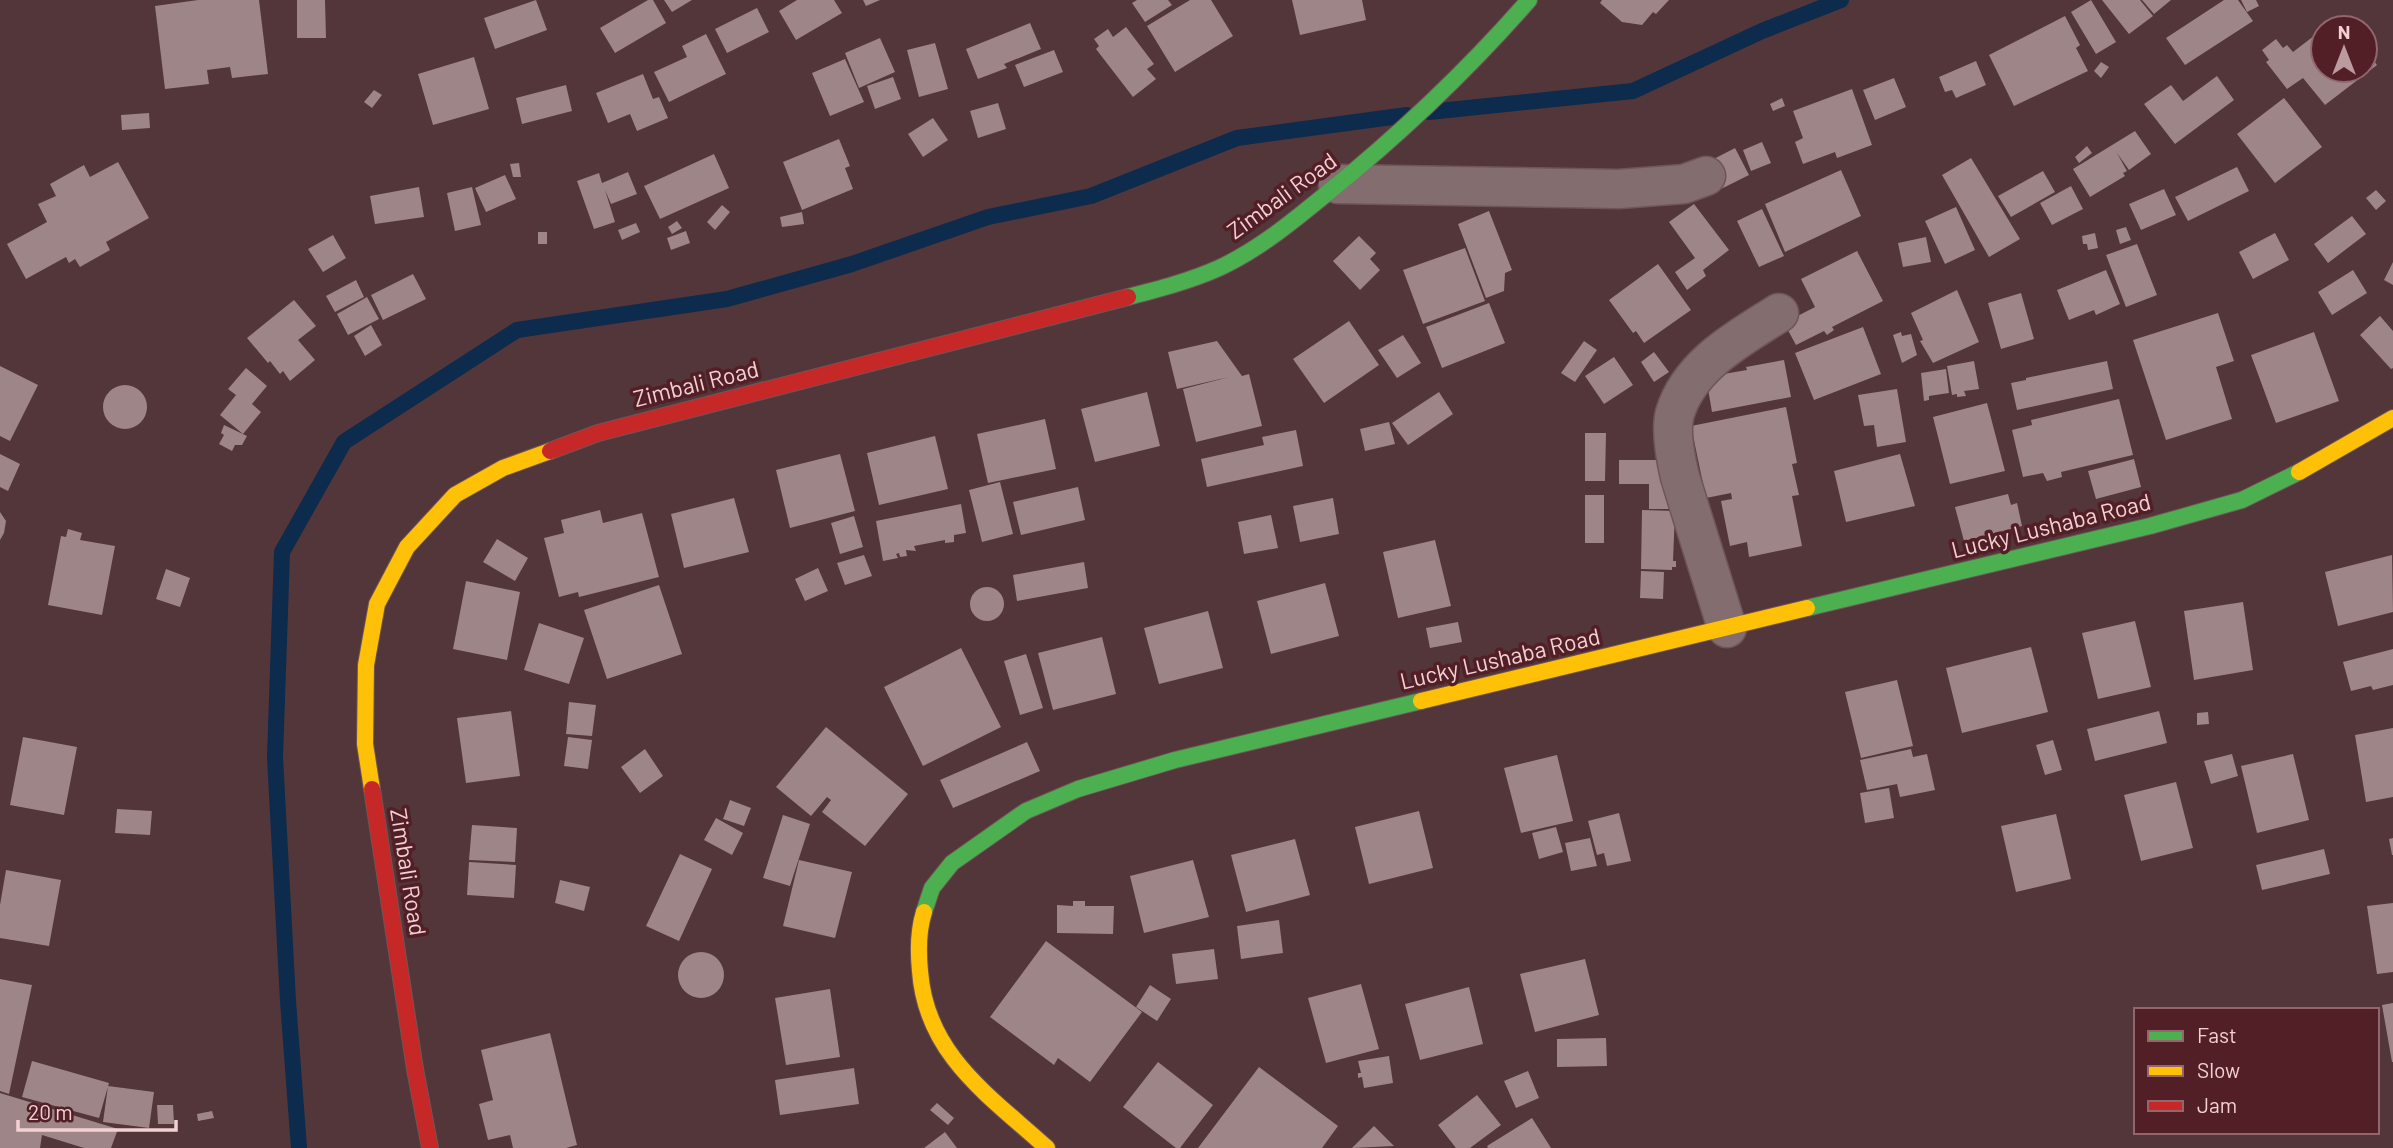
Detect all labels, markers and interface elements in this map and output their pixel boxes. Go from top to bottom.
north arrow [2309,14,2379,84]
text: N [2338,20,2350,43]
street label: Zimbali Road [1221,146,1342,244]
street label: Zimbali Road [630,354,761,412]
street label: Lucky Lushaba Road [1948,487,2153,563]
street label: Lucky Lushaba Road [1397,621,1603,695]
street label: Zimbali Road [385,806,433,937]
legend [2134,1008,2379,1134]
text: Fast [2197,1022,2237,1047]
text: Slow [2197,1057,2240,1082]
scale bar [18,1088,175,1132]
text: Jam [2197,1092,2237,1117]
text: 20 m [28,1099,73,1124]

